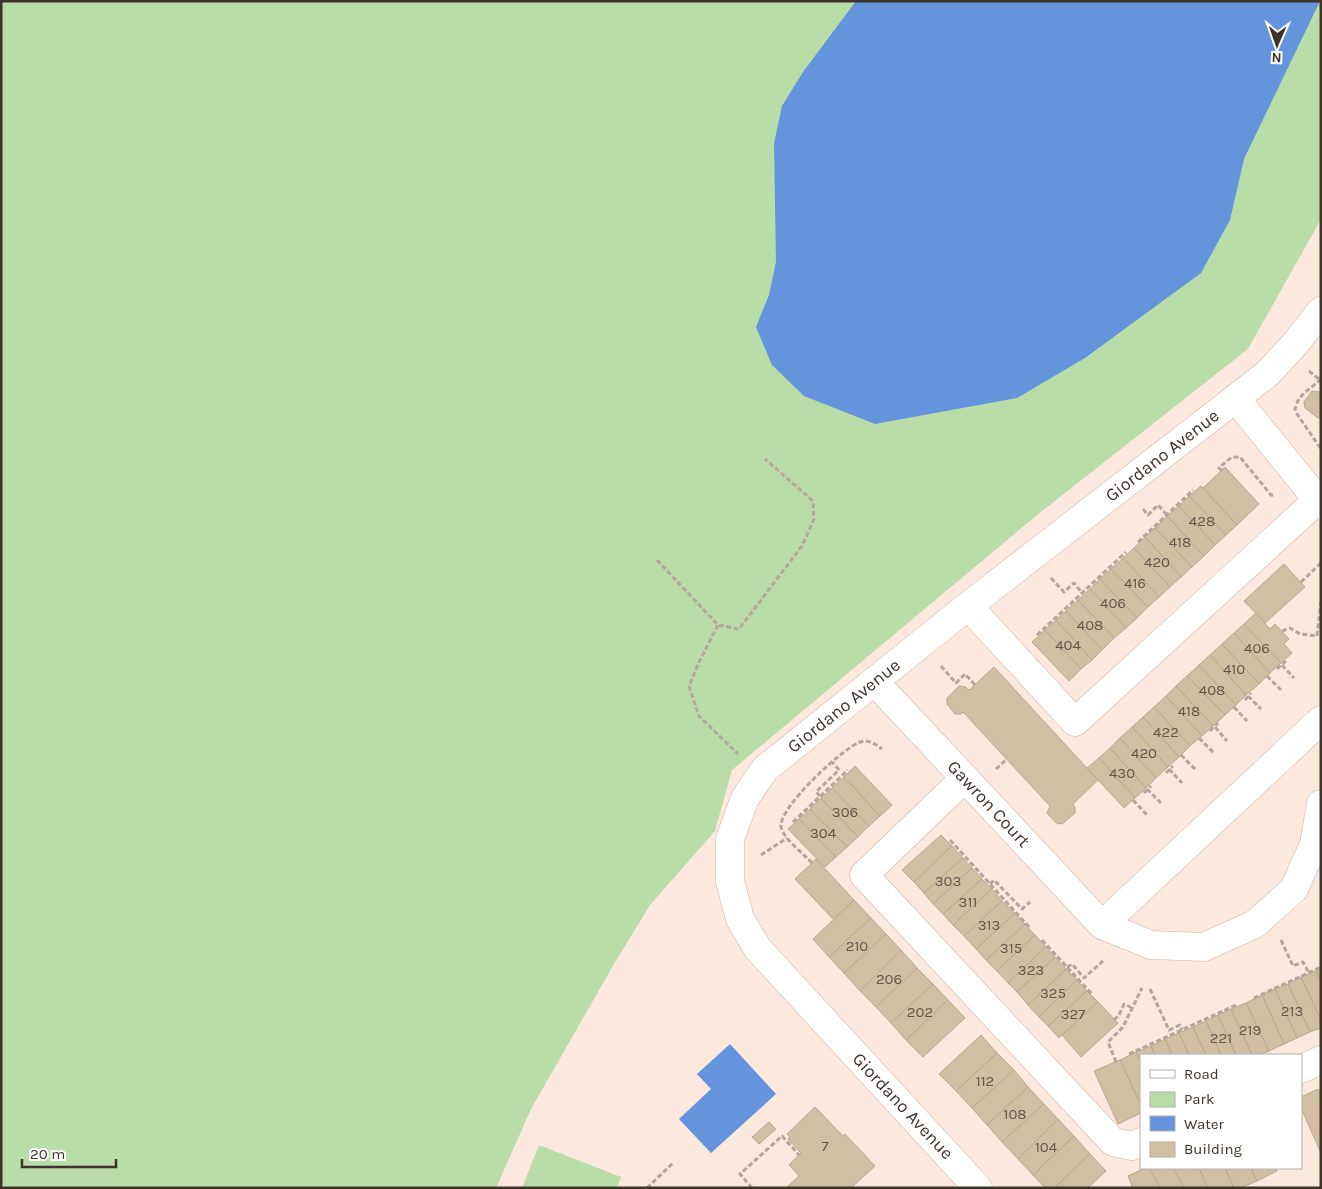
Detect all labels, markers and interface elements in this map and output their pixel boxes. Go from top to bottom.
north arrow [1252,20,1302,70]
text: N [1271,49,1282,66]
street label: Giordano Avenue [1101,404,1223,506]
house number: 428 [1189,512,1215,530]
house number: 418 [1169,533,1191,551]
house number: 420 [1144,553,1170,571]
house number: 416 [1124,574,1146,592]
house number: 406 [1100,594,1126,612]
house number: 408 [1077,616,1103,634]
house number: 404 [1055,636,1081,654]
house number: 406 [1244,639,1270,657]
street label: Giordano Avenue [783,654,905,758]
house number: 410 [1223,660,1245,678]
house number: 408 [1199,681,1225,699]
house number: 418 [1178,702,1200,720]
house number: 422 [1153,723,1179,741]
house number: 420 [1131,744,1157,762]
street label: Gawron Court [943,756,1035,852]
house number: 430 [1109,764,1135,782]
house number: 306 [832,803,858,821]
house number: 304 [810,824,837,842]
house number: 303 [935,872,961,890]
house number: 311 [959,893,977,911]
house number: 313 [978,916,1000,934]
house number: 210 [846,937,868,955]
house number: 315 [1000,939,1022,957]
house number: 323 [1018,961,1044,979]
house number: 206 [876,970,902,988]
house number: 325 [1040,984,1066,1002]
house number: 213 [1281,1002,1303,1020]
house number: 202 [907,1003,933,1021]
house number: 327 [1061,1005,1085,1023]
house number: 219 [1239,1021,1261,1039]
house number: 221 [1210,1029,1232,1047]
street label: Giordano Avenue [848,1048,958,1164]
legend [1140,1054,1302,1169]
text: Road [1184,1065,1219,1083]
house number: 112 [976,1072,994,1090]
text: Park [1184,1090,1214,1108]
house number: 108 [1003,1105,1027,1123]
text: Water [1184,1115,1225,1133]
scale bar [22,1136,116,1168]
house number: 7 [821,1137,829,1155]
house number: 104 [1035,1138,1058,1156]
text: Building [1184,1140,1242,1158]
text: 20 m [30,1145,65,1163]

